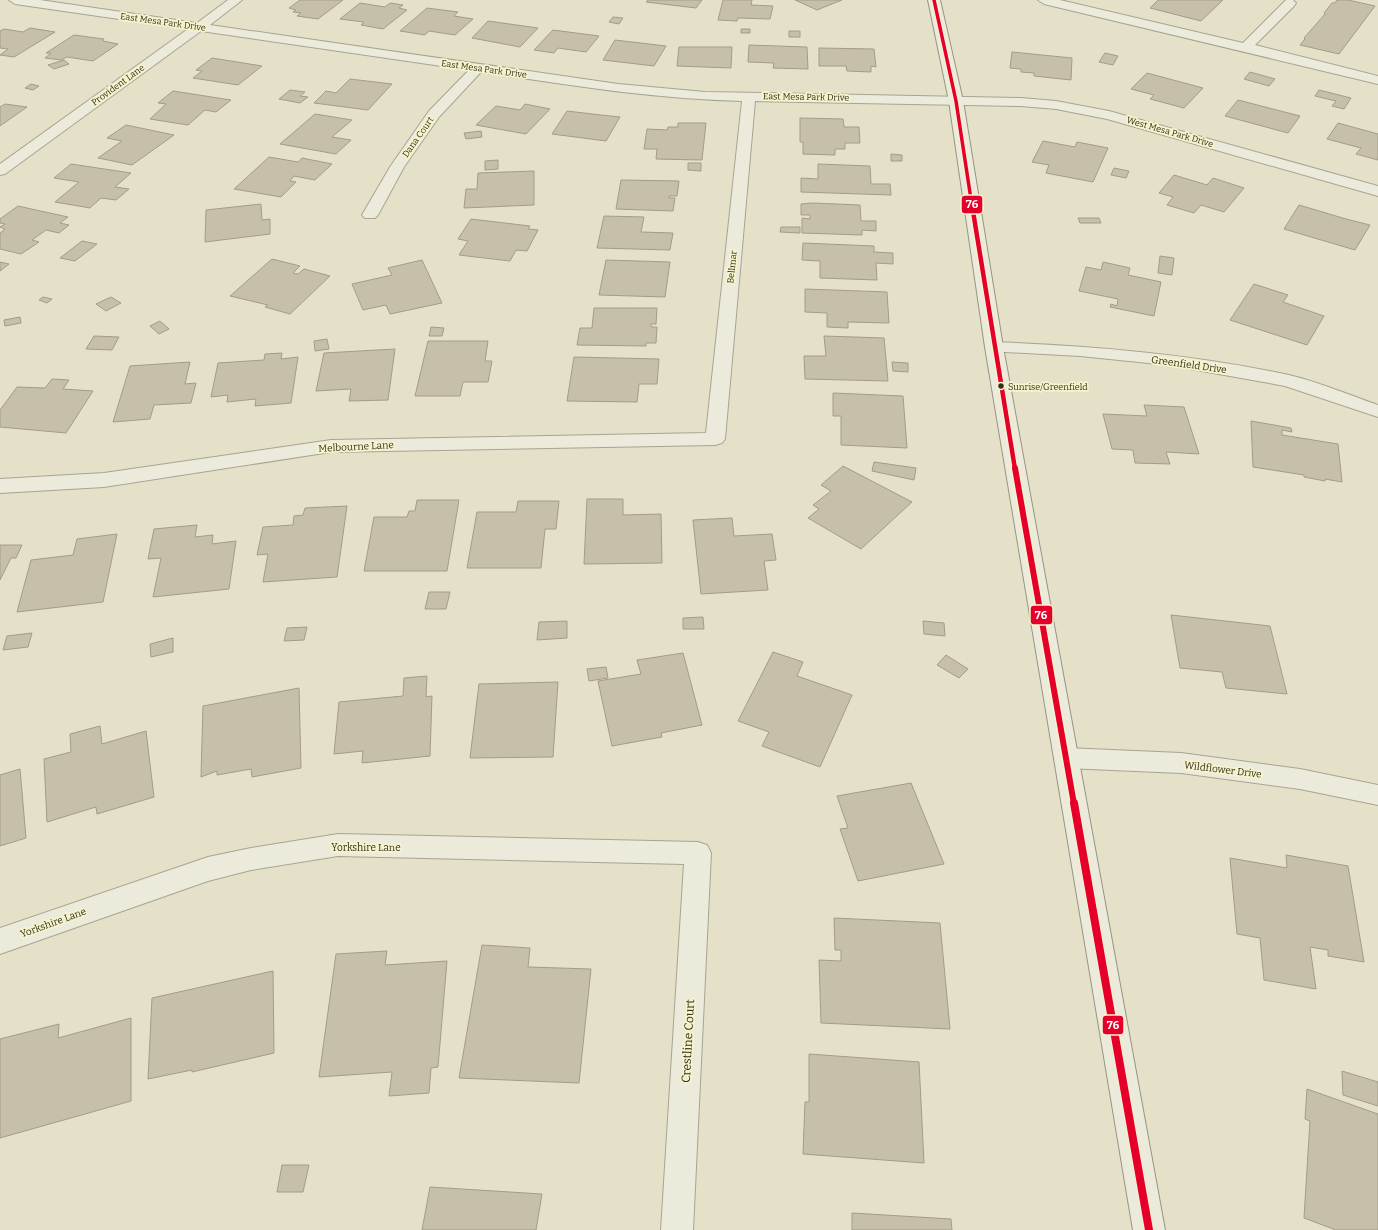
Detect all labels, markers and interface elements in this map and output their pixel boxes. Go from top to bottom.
street label: East Mesa Park Drive [119,11,207,33]
street label: East Mesa Park Drive [440,58,528,80]
street label: Provident Lane [90,62,146,108]
street label: East Mesa Park Drive [763,91,849,103]
street label: Dana Court [400,114,436,159]
street label: West Mesa Park Drive [1126,115,1215,149]
line badge: 76 [961,195,983,214]
text: 76 [966,198,979,211]
street label: Bellmar [725,250,739,284]
street label: Greenfield Drive [1150,354,1227,376]
marker: Sunrise/Greenfield [996,381,1006,391]
place label: Sunrise/Greenfield [1008,382,1088,392]
street label: Melbourne Lane [318,439,394,455]
line badge: 76 [1030,605,1053,625]
text: 76 [1035,609,1048,622]
street label: Wildflower Drive [1183,759,1262,781]
street label: Yorkshire Lane [331,842,401,854]
street label: Yorkshire Lane [19,905,88,940]
street label: Crestline Court [679,998,697,1083]
line badge: 76 [1102,1015,1124,1035]
text: 76 [1107,1019,1120,1032]

